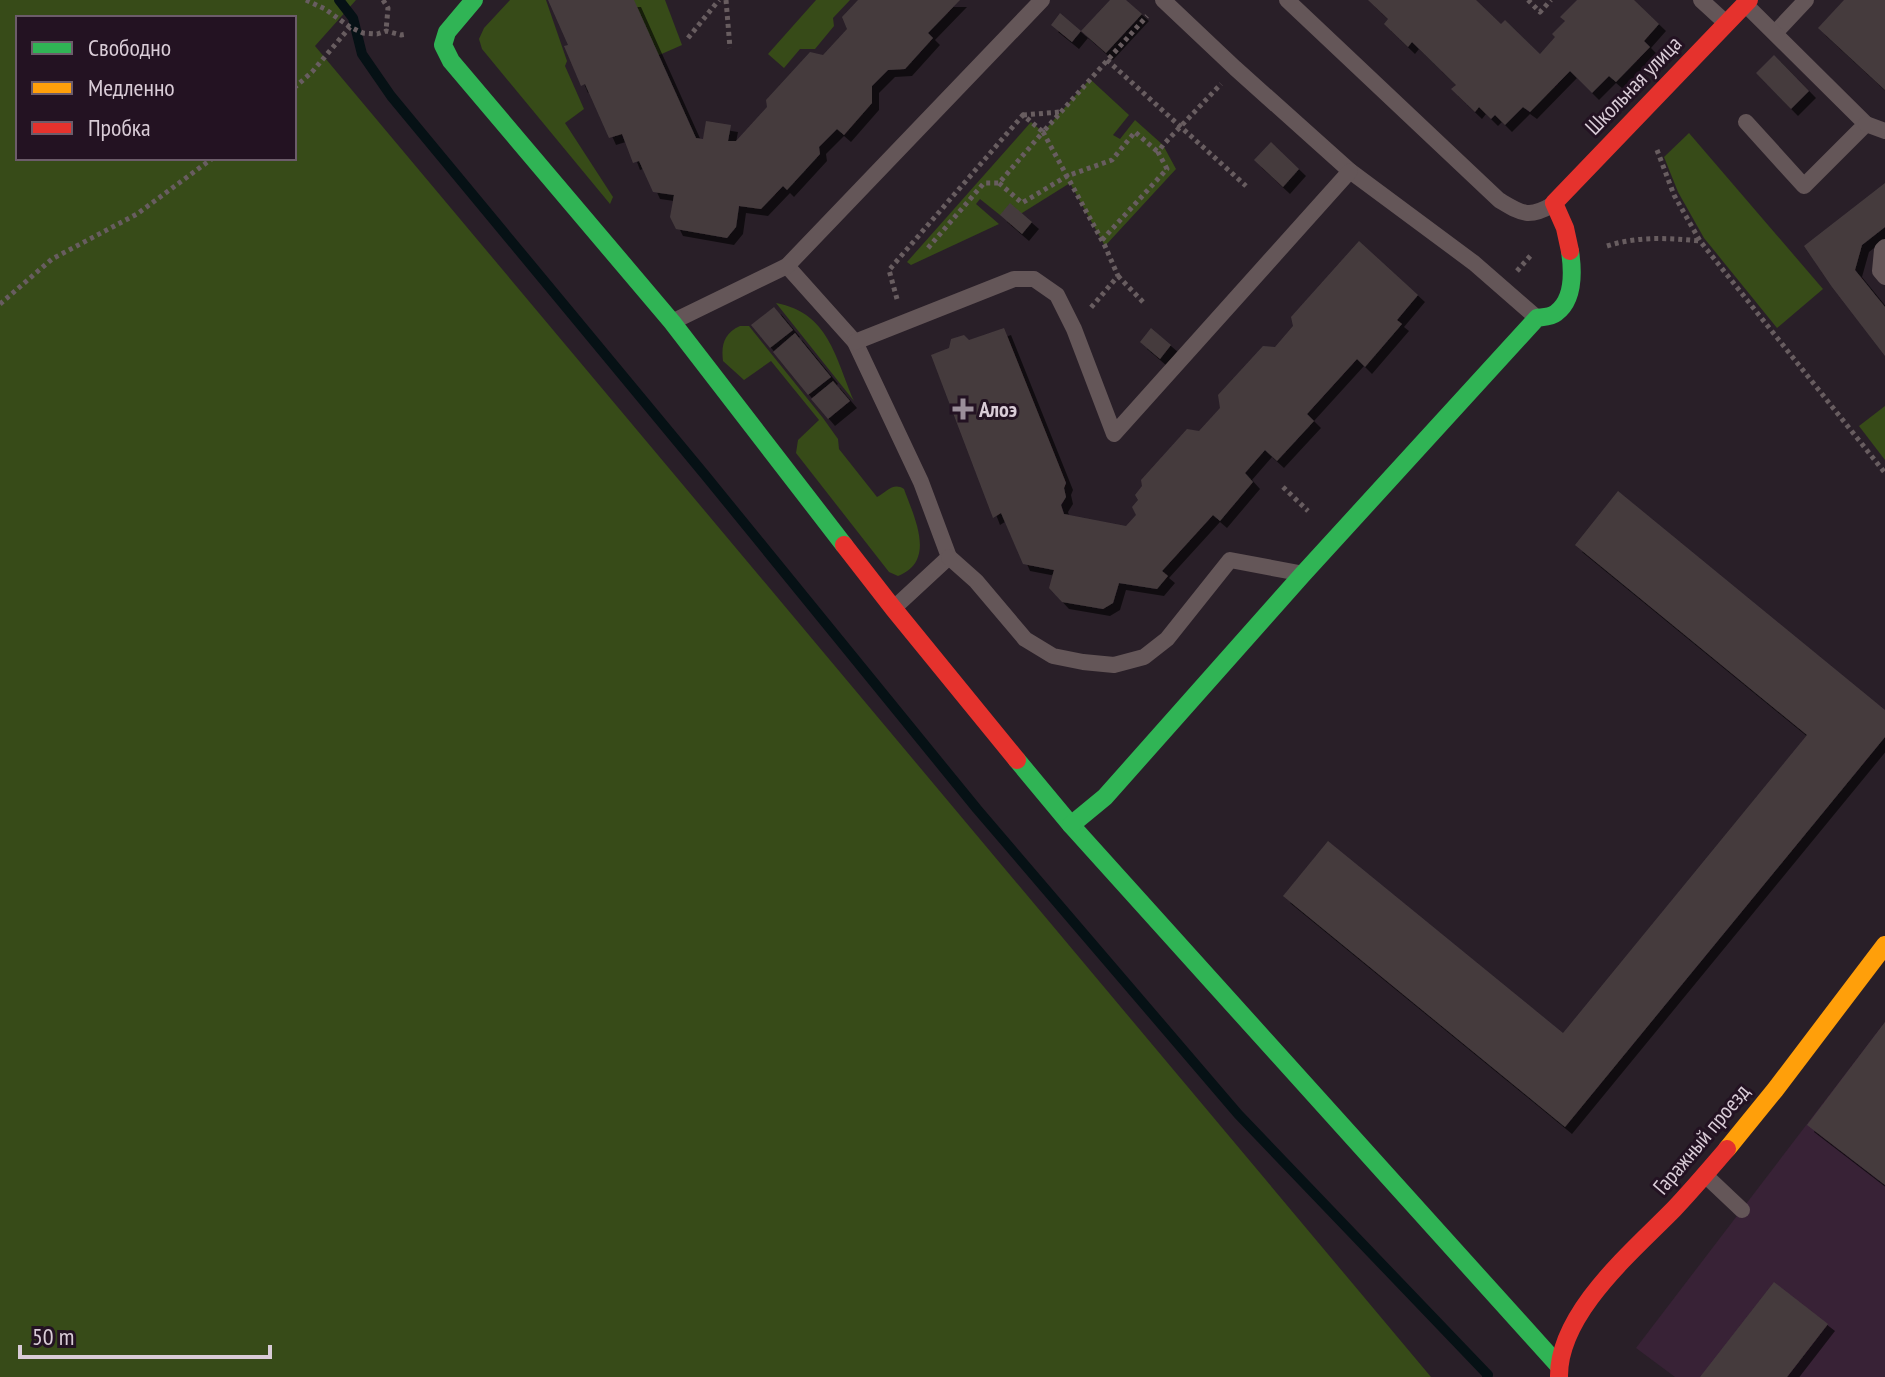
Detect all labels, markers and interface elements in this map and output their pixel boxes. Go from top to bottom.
legend [16,16,296,160]
street label: Школьная улица [1579,30,1687,140]
text: Свободно [88,32,171,63]
text: Медленно [88,72,175,103]
text: Пробка [88,112,151,143]
place label: Алоэ [978,395,1017,423]
marker: Алоэ [954,400,972,418]
street label: Гаражный проезд [1647,1078,1756,1200]
scale bar [20,1309,270,1359]
text: 50 m [32,1321,74,1352]

